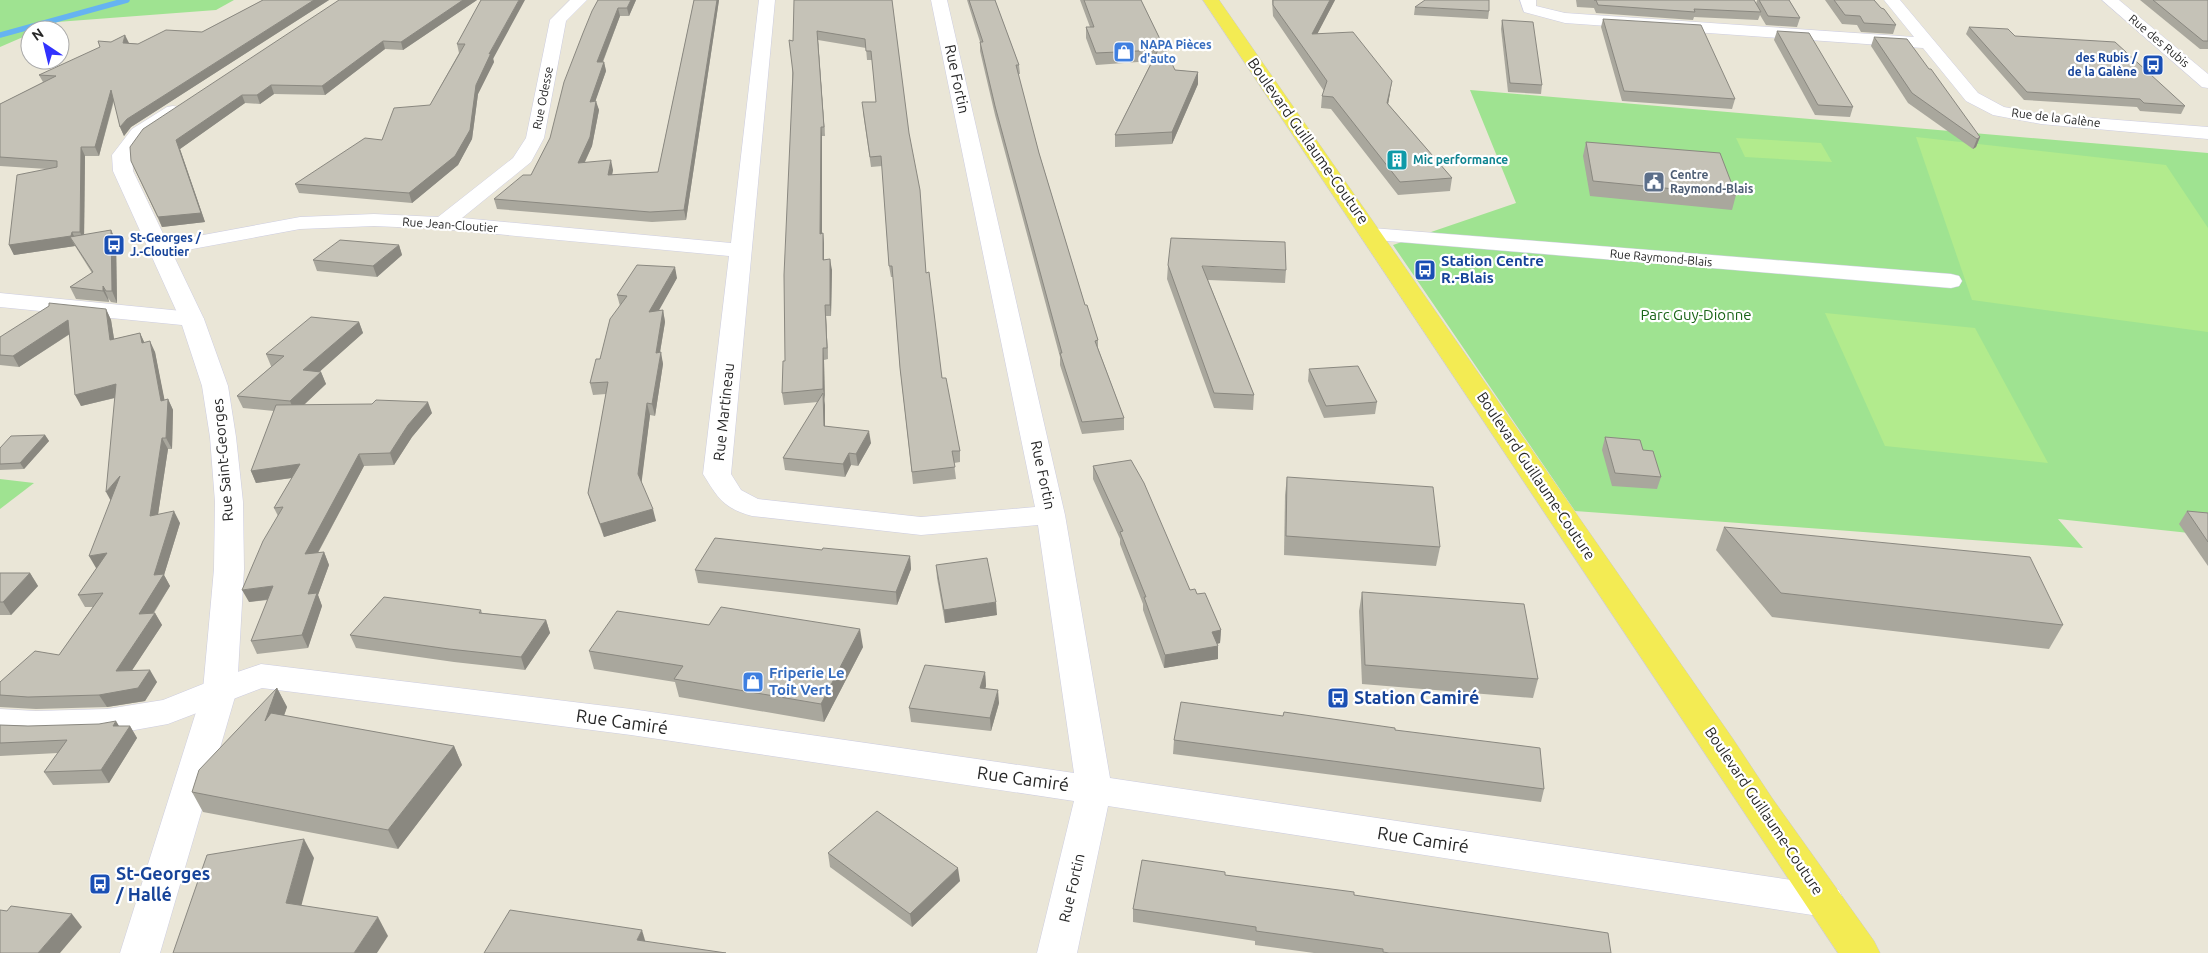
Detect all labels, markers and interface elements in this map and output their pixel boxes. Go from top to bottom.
street label: Rue des Rubis [2127,12,2192,70]
north arrow [20,20,70,70]
text: N [29,25,46,44]
place label: NAPA Pièces d'auto [1140,38,1212,65]
shop icon: NAPA Pièces d'auto [1112,40,1136,64]
street label: Rue Fortin [942,43,973,115]
place label: des Rubis / de la Galène [2068,51,2138,78]
bus stop icon: des Rubis / de la Galène [2141,53,2165,77]
street label: Boulevard Guillaume-Couture [1244,54,1372,227]
street label: Rue Odesse [530,65,555,130]
street label: Rue de la Galène [2011,106,2101,129]
building icon: Mic performance [1385,148,1409,172]
place label: Mic performance [1413,153,1508,166]
place label: Centre Raymond-Blais [1670,168,1754,195]
public building icon: Centre Raymond-Blais [1642,170,1666,194]
street label: Rue Jean-Cloutier [402,215,499,234]
place label: St-Georges / J.-Cloutier [130,231,202,258]
bus stop icon: St-Georges / J.-Cloutier [102,233,126,257]
street label: Rue Raymond-Blais [1609,247,1713,268]
place label: Station Centre R.-Blais [1441,252,1544,286]
bus stop icon: Station Centre R.-Blais [1413,258,1437,282]
park label: Parc Guy-Dionne [1640,306,1752,323]
street label: Rue Martineau [710,362,737,462]
street label: Boulevard Guillaume-Couture [1474,389,1599,563]
street label: Rue Saint-Georges [209,398,236,522]
street label: Rue Fortin [1028,439,1059,511]
place label: Friperie Le Toit Vert [769,664,845,698]
shop icon: Friperie Le Toit Vert [741,670,765,694]
bus stop icon: Station Camiré [1326,686,1350,710]
place label: Station Camiré [1354,687,1479,707]
street label: Rue Camiré [575,705,669,737]
street label: Boulevard Guillaume-Couture [1702,724,1827,898]
street label: Rue Camiré [976,762,1070,794]
street label: Rue Camiré [1376,822,1470,856]
street label: Rue Fortin [1055,852,1088,924]
place label: St-Georges / Hallé [115,863,210,904]
bus stop icon: St-Georges / Hallé [88,872,112,896]

